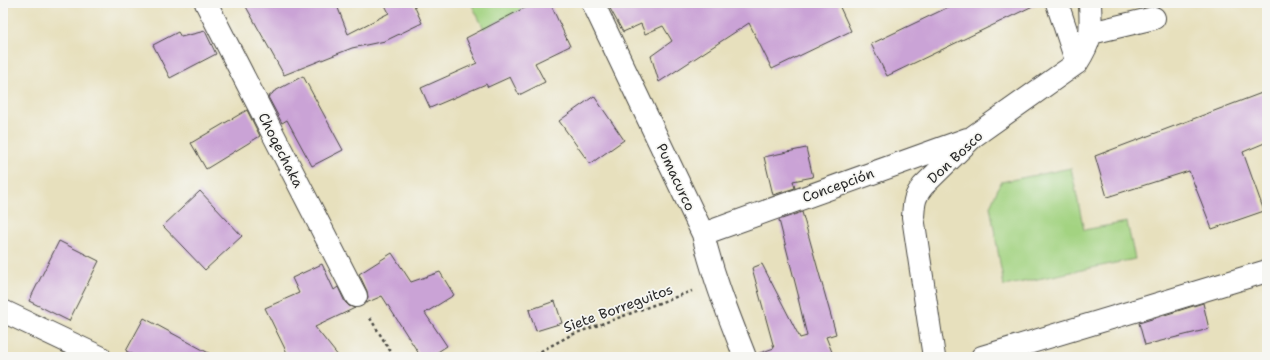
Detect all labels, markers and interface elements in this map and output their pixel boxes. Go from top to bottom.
street label: Choqechaka [254,109,308,191]
street label: Don Bosco [924,127,986,187]
street label: Pumacurco [653,140,699,214]
street label: Concepción [800,164,877,206]
street label: Siete Borreguitos [561,280,675,336]

